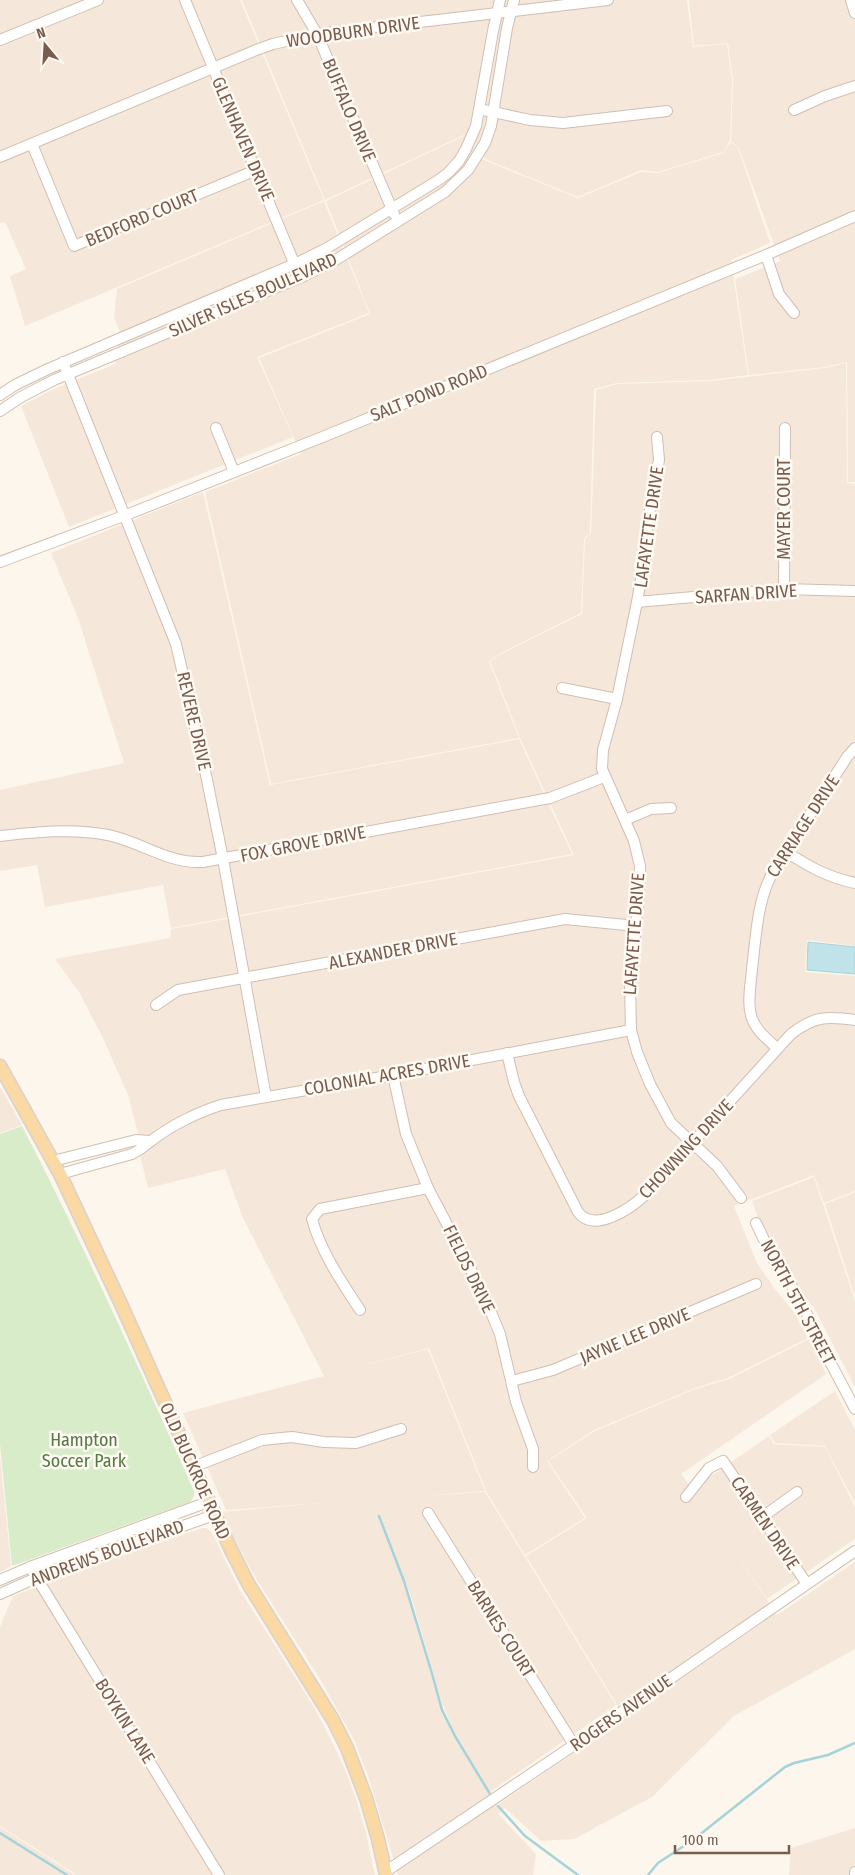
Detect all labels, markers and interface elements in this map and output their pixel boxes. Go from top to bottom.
street label: WOODBURN DRIVE [285,12,421,52]
north arrow [20,20,70,70]
text: N [35,24,48,42]
street label: BUFFALO DRIVE [317,55,381,165]
street label: GLENHAVEN DRIVE [207,73,279,205]
street label: BEDFORD COURT [82,184,202,252]
street label: SILVER ISLES BOULEVARD [165,248,341,342]
street label: SALT POND ROAD [367,359,491,427]
street label: MAYER COURT [773,458,795,560]
street label: LAFAYETTE DRIVE [630,465,668,589]
street label: SARFAN DRIVE [694,579,798,609]
street label: REVERE DRIVE [172,669,216,773]
street label: CARRIAGE DRIVE [762,771,844,881]
street label: FOX GROVE DRIVE [238,821,368,867]
street label: LAFAYETTE DRIVE [619,872,649,996]
street label: ALEXANDER DRIVE [327,928,459,974]
street label: COLONIAL ACRES DRIVE [302,1050,472,1100]
street label: CHOWNING DRIVE [634,1094,738,1204]
street label: FIELDS DRIVE [438,1221,500,1317]
street label: NORTH 5TH STREET [756,1236,840,1369]
street label: JAYNE LEE DRIVE [577,1303,693,1369]
street label: OLD BUCKROE ROAD [155,1399,235,1543]
park label: Hampton Soccer Park [42,1429,127,1472]
street label: CARMEN DRIVE [726,1472,804,1574]
street label: ANDREWS BOULEVARD [27,1515,187,1591]
street label: BARNES COURT [463,1577,540,1682]
street label: ROGERS AVENUE [566,1670,676,1756]
street label: BOYKIN LANE [90,1675,160,1767]
scale bar [675,1822,789,1854]
text: 100 m [682,1831,719,1849]

